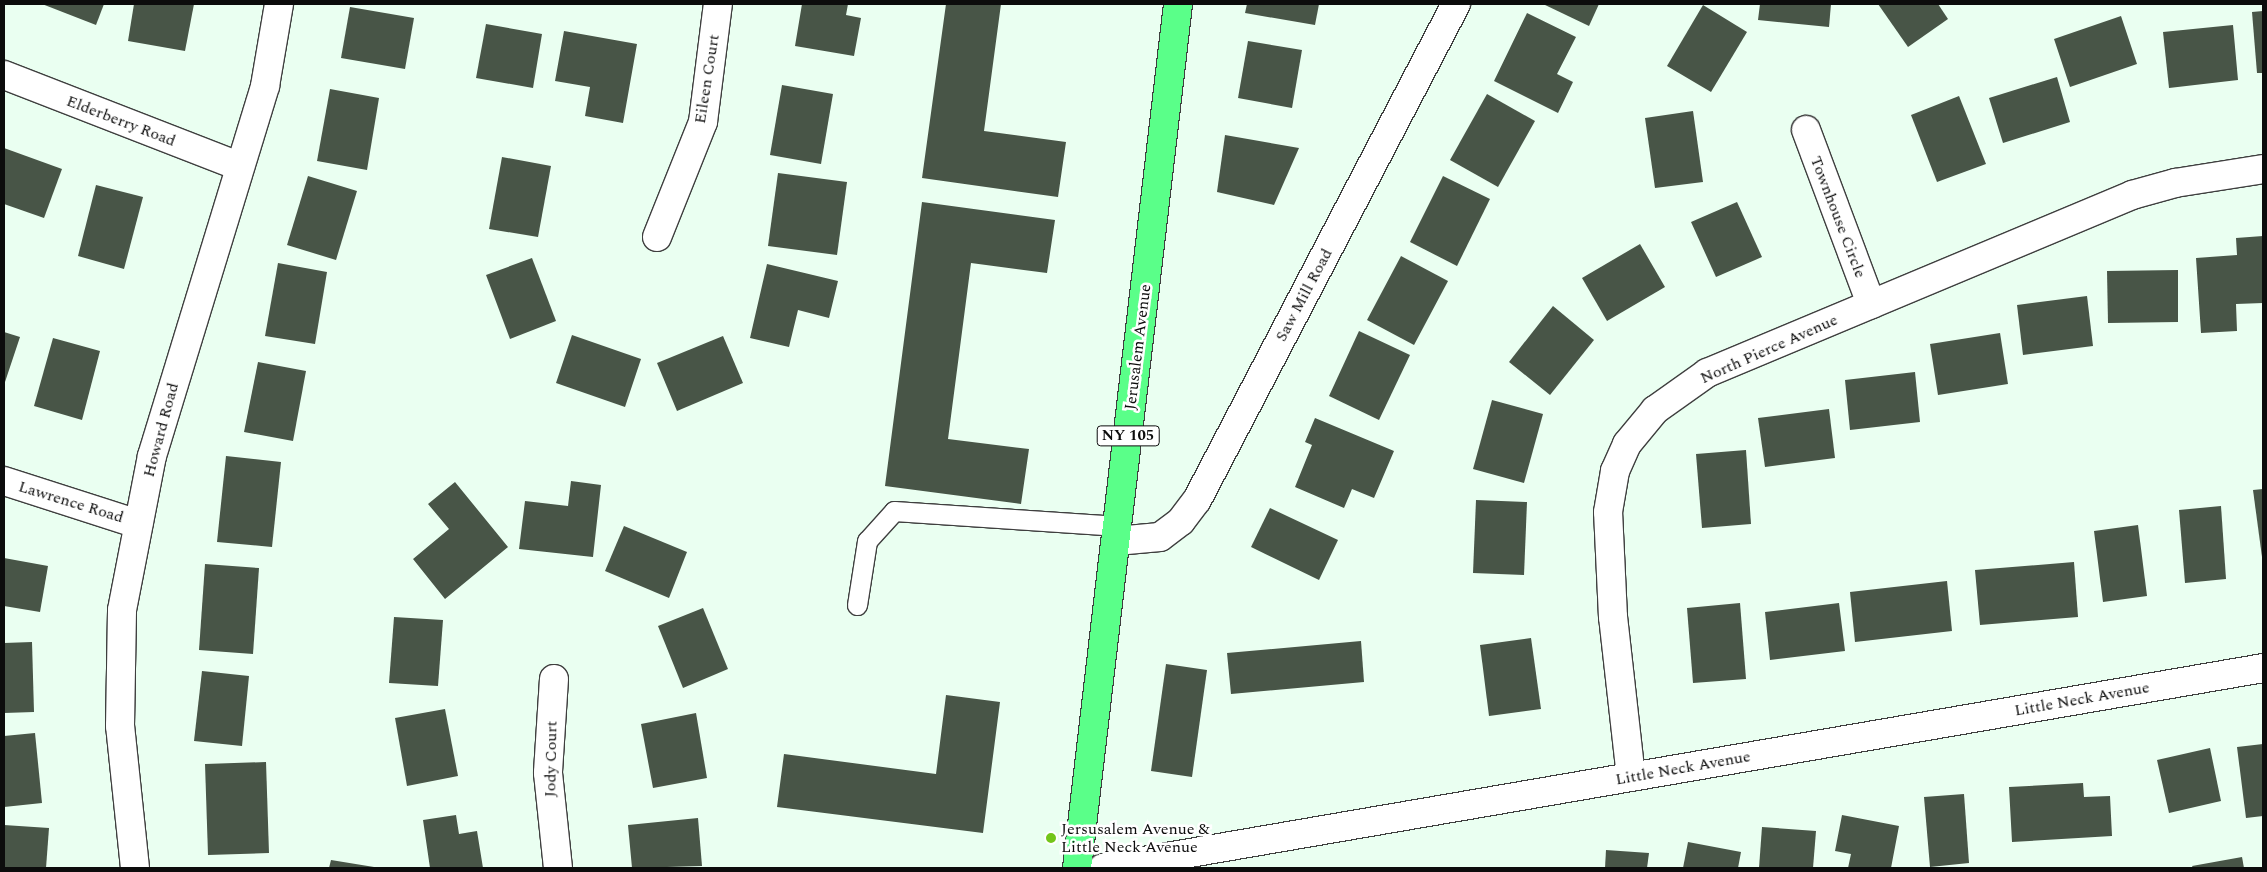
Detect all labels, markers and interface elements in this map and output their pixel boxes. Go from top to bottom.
street label: Eileen Court [690,33,724,125]
street label: Elderberry Road [64,91,178,151]
street label: Townhouse Circle [1806,154,1870,280]
street label: Saw Mill Road [1271,245,1337,345]
street label: Jerusalem Avenue [1121,283,1155,411]
street label: North Pierce Avenue [1697,310,1841,388]
street label: Howard Road [139,381,183,479]
road number: NY 105 [1096,424,1160,448]
street label: Lawrence Road [16,477,126,527]
street label: Little Neck Avenue [2013,678,2151,720]
street label: Jody Court [541,721,561,797]
street label: Little Neck Avenue [1614,747,1752,789]
place label: Jersusalem Avenue & Little Neck Avenue [1061,819,1210,857]
marker: Jersusalem Avenue & Little Neck Avenue [1045,832,1057,844]

